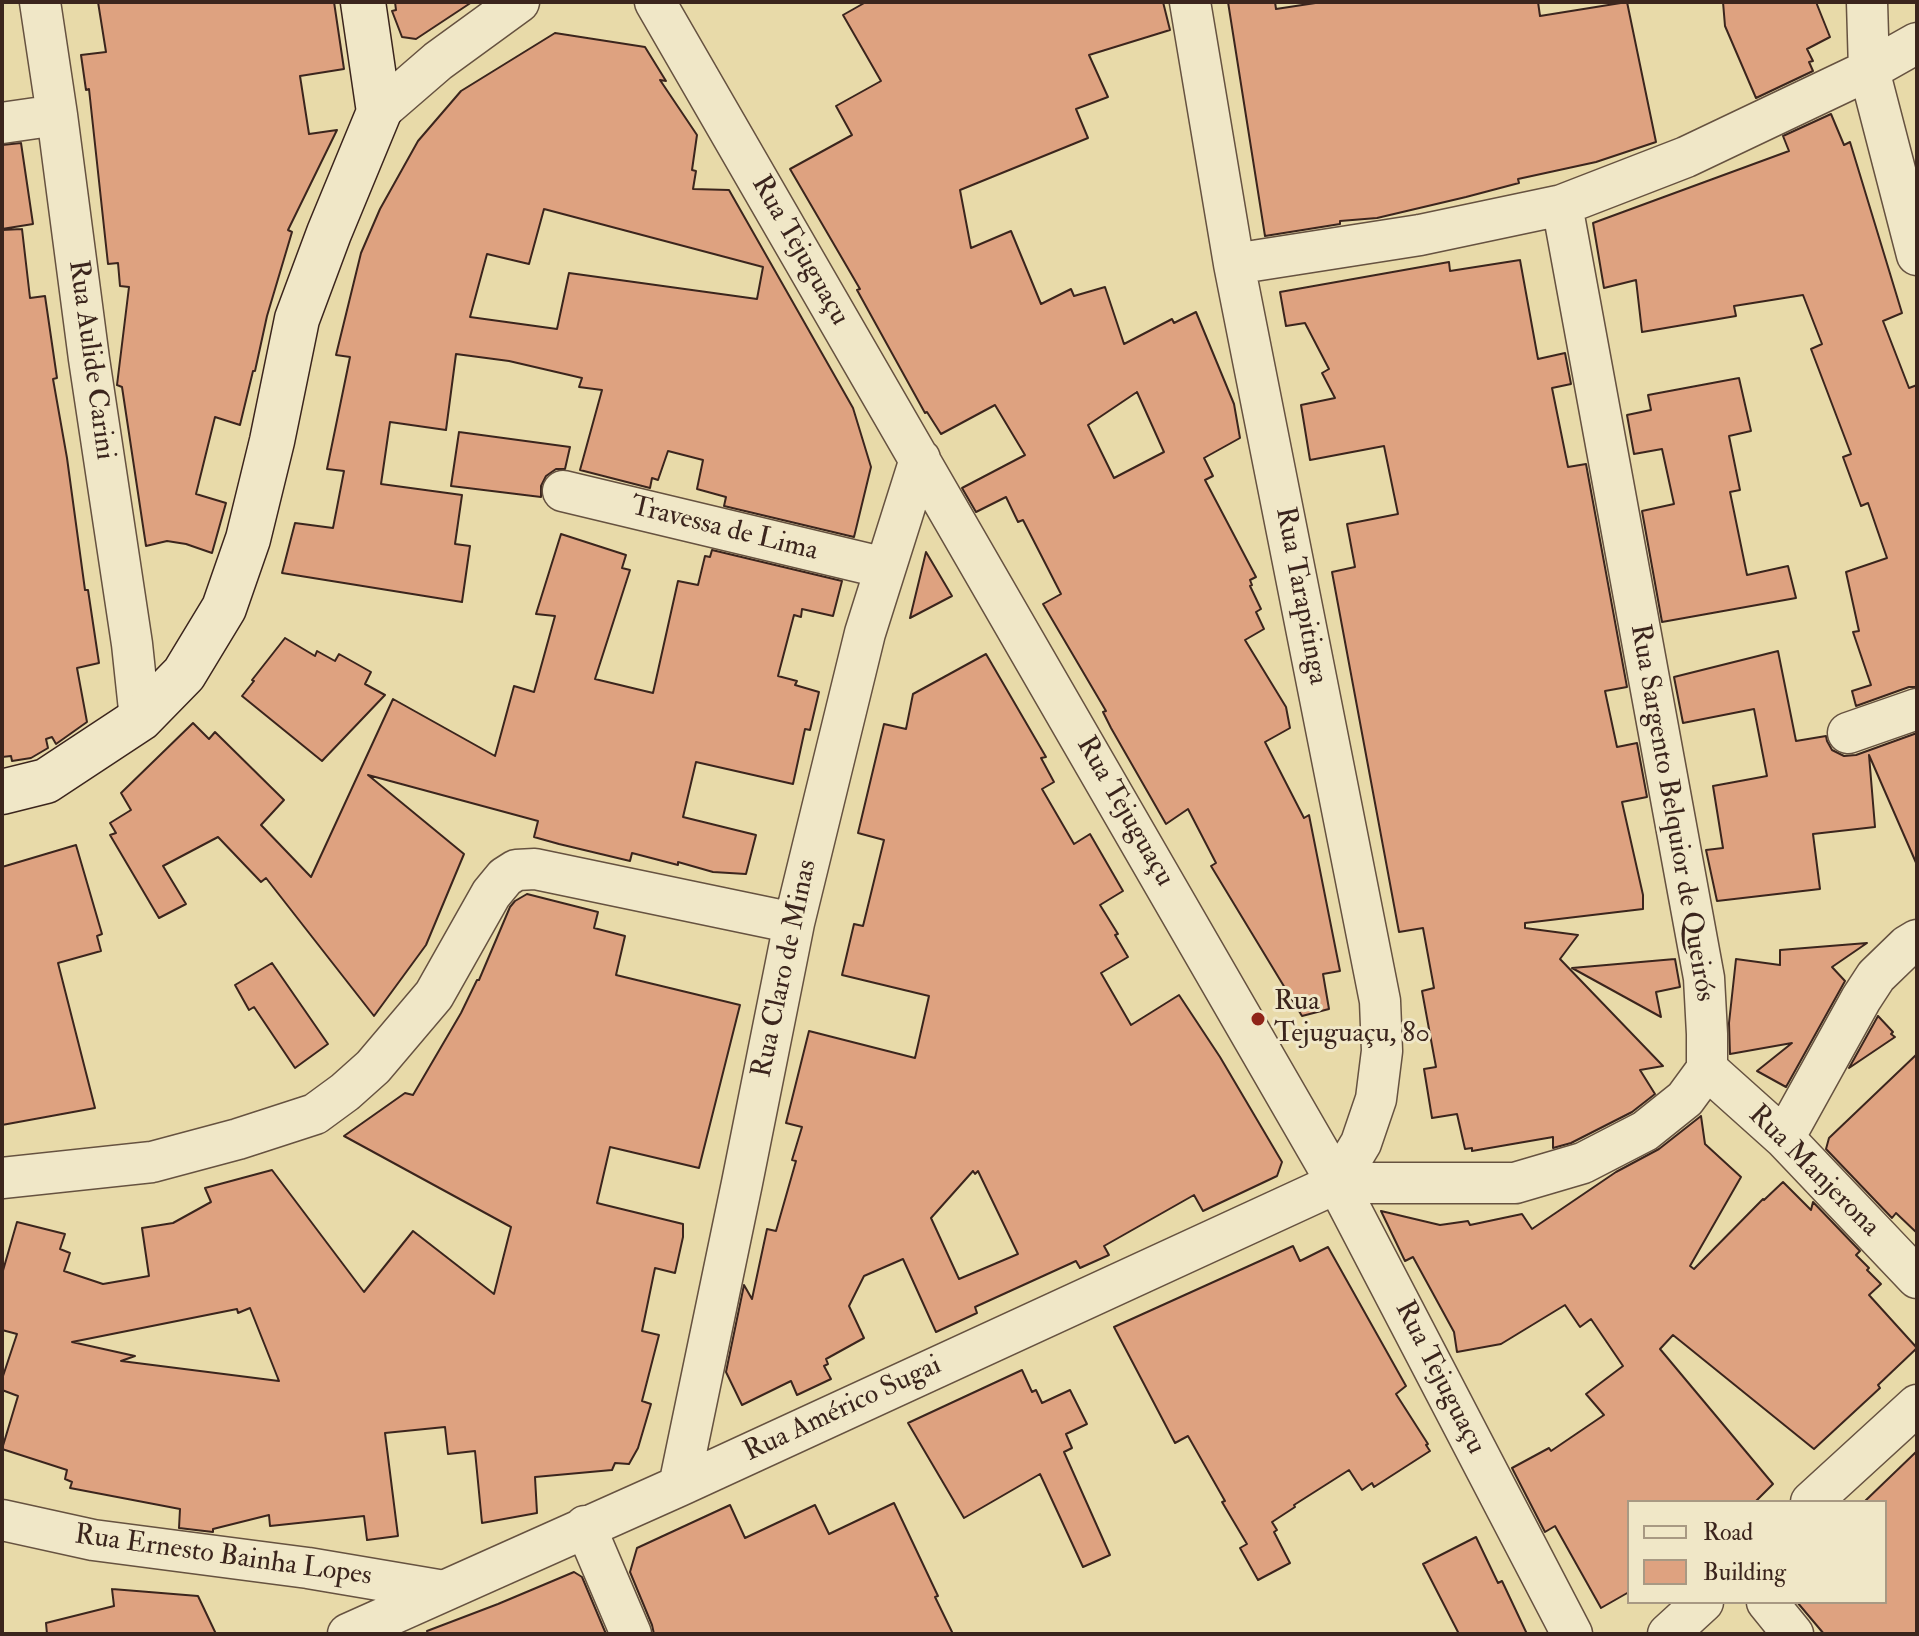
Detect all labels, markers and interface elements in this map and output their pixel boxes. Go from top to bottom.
street label: Rua Tejuguaçu [743,170,855,332]
street label: Rua Aulide Carini [59,258,121,462]
street label: Travessa de Lima [627,491,821,569]
street label: Rua Tarapitinga [1266,504,1334,688]
street label: Rua Sargento Belquior de Queirós [1621,622,1721,1004]
street label: Rua Tejuguaçu [1068,731,1180,893]
street label: Rua Claro de Minas [746,857,826,1081]
place label: Rua Tejuguaçu, 80 [1274,986,1430,1052]
marker: Rua Tejuguaçu, 80 [1249,1010,1267,1028]
street label: Rua Manjerona [1740,1099,1886,1245]
street label: Rua Tejuguaçu [1386,1296,1492,1460]
street label: Rua Américo Sugai [739,1350,947,1470]
legend [1627,1500,1887,1604]
text: Road [1703,1517,1753,1548]
street label: Rua Ernesto Bainha Lopes [72,1520,374,1594]
text: Building [1703,1557,1786,1588]

